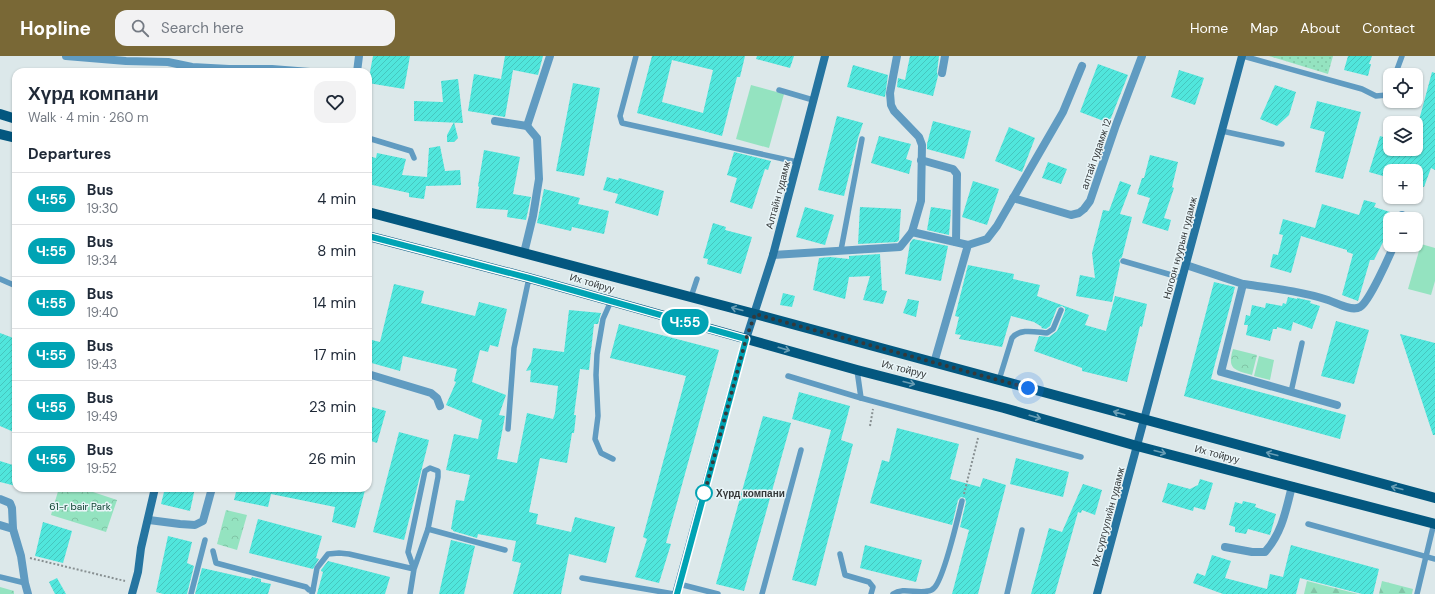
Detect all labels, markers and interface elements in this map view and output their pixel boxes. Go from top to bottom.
search box [115,10,395,46]
text: Hopline [20,16,91,41]
icon: search [129,17,151,39]
text: Search here [161,18,244,38]
text: Home [1190,19,1228,37]
text: Map [1250,19,1278,37]
text: About [1300,19,1340,37]
text: Contact [1362,19,1415,37]
map controls [1383,68,1423,252]
button: locate [1383,68,1423,108]
text: Хүрд компани [28,81,159,106]
button: heart [314,81,356,123]
text: Walk · 4 min · 260 m [28,109,149,126]
street label: алтай гудамж 12 [1078,116,1114,191]
button: layers [1383,116,1423,156]
text: Departures [28,144,111,164]
street label: Алтайн гудамж [763,159,793,230]
button: + [1383,164,1423,204]
text: Bus [87,180,114,200]
text: 4 min [317,189,356,209]
text: Ч:55 [36,190,67,208]
street label: Ногоон нуурын гудамж [1160,195,1200,300]
text: 19:30 [87,200,118,217]
button: − [1383,212,1423,252]
text: Bus [87,232,114,252]
text: 8 min [317,241,356,261]
text: Ч:55 [36,242,67,260]
text: 19:34 [87,252,117,269]
street label: Их тойруу [568,270,616,296]
text: Bus [87,284,114,304]
text: 14 min [313,293,356,313]
text: Ч:55 [36,294,67,312]
text: 19:40 [87,304,118,321]
one-way arrow [731,305,744,312]
line badge: Ч:55 [657,309,713,335]
text: Ч:55 [670,313,700,331]
text: Bus [87,336,114,356]
text: 17 min [314,345,356,365]
text: Ч:55 [36,346,67,364]
one-way arrow [777,346,790,353]
text: 19:43 [87,356,117,373]
street label: Их тойруу [880,357,928,381]
your location [1018,378,1038,398]
one-way arrow [902,380,915,387]
text: Bus [87,388,114,408]
text: 23 min [309,397,356,417]
text: Ч:55 [36,398,67,416]
text: 19:49 [87,408,118,425]
one-way arrow [1113,409,1126,416]
one-way arrow [1028,414,1041,421]
text: Bus [87,440,114,460]
street label: Их тойруу [1193,442,1241,466]
text: 26 min [308,449,356,469]
one-way arrow [1153,449,1166,456]
text: Ч:55 [36,450,67,468]
one-way arrow [1266,450,1279,457]
text: 19:52 [87,460,117,477]
street label: Их сургуулийн гудамж [1088,466,1128,568]
one-way arrow [1391,483,1404,491]
marker: Хүрд компани [695,484,713,502]
place label: Хүрд компани [716,487,785,500]
park label: 61-r bair Park [49,500,111,513]

